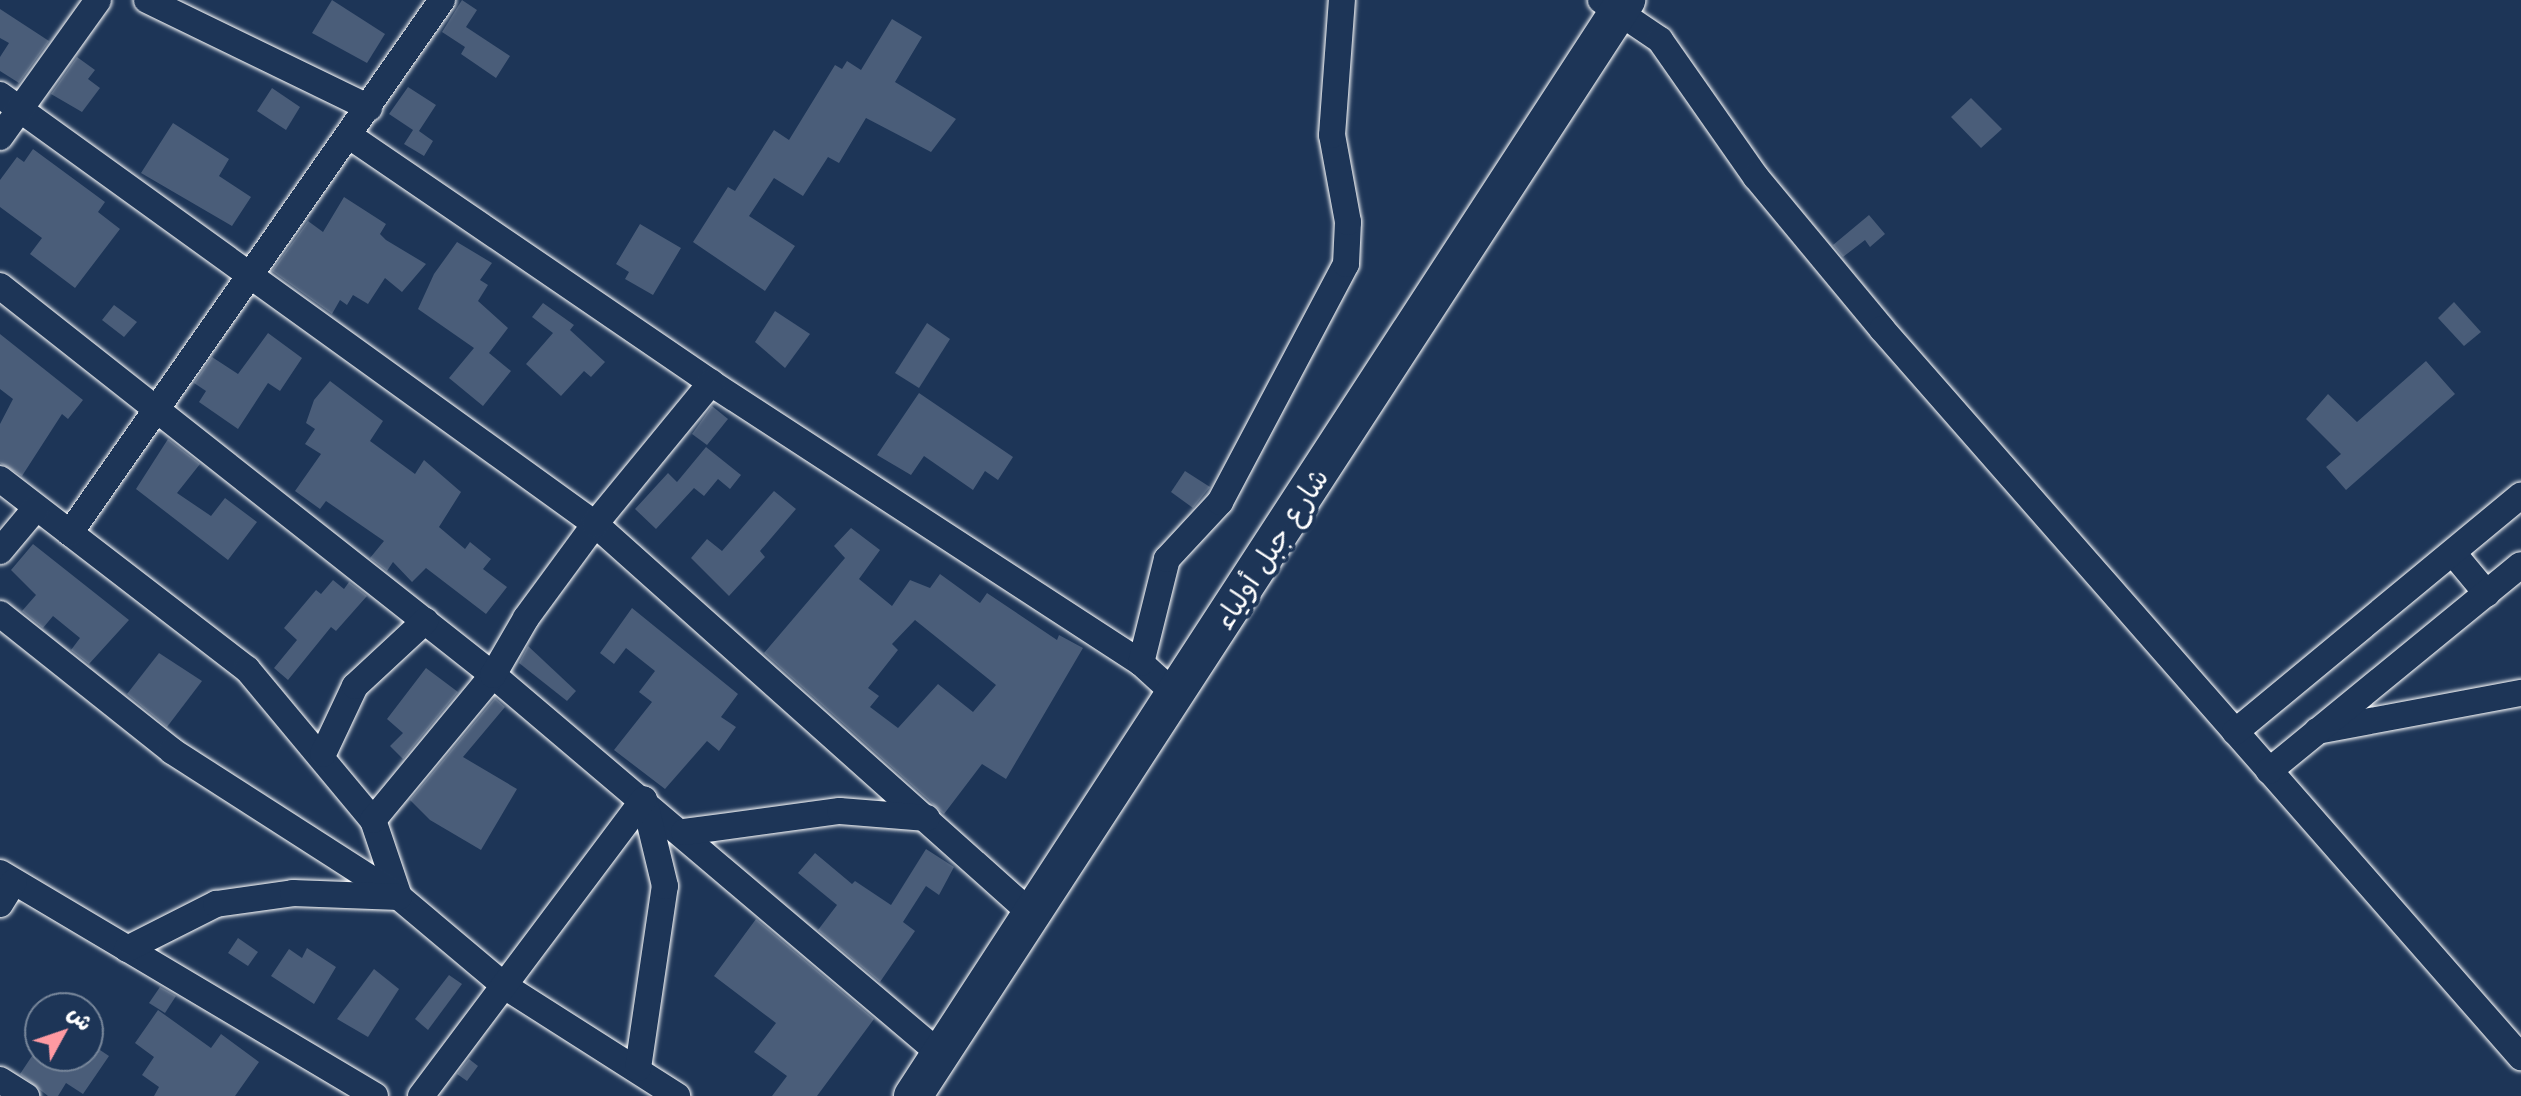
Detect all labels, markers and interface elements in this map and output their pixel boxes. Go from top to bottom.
street label: شارع جبل أولياء [1206,461,1334,635]
north arrow [24,992,104,1072]
text: ش [62,999,100,1036]

